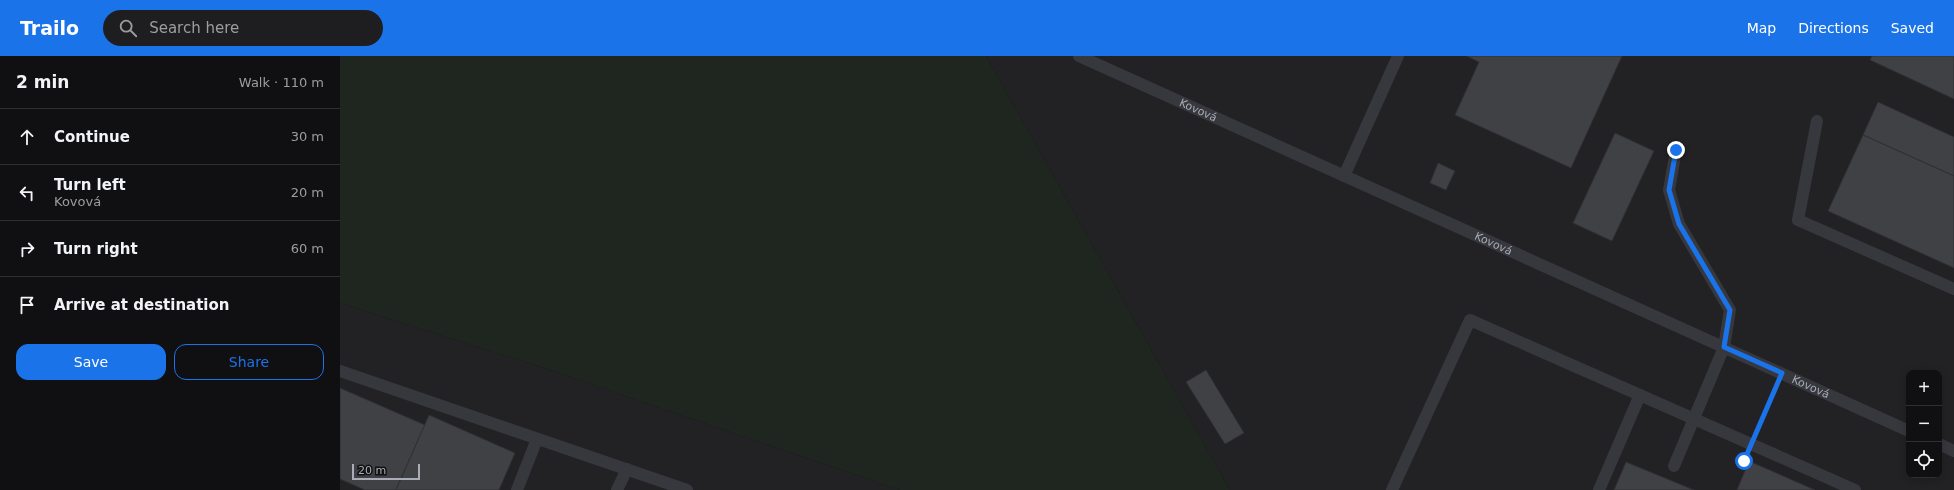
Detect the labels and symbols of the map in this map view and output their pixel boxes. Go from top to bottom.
street label: Kovová [1177,96,1219,125]
route end [1667,141,1685,159]
street label: Kovová [1473,230,1514,258]
street label: Kovová [1790,373,1831,401]
route start [1735,452,1753,470]
scale bar [352,462,420,481]

